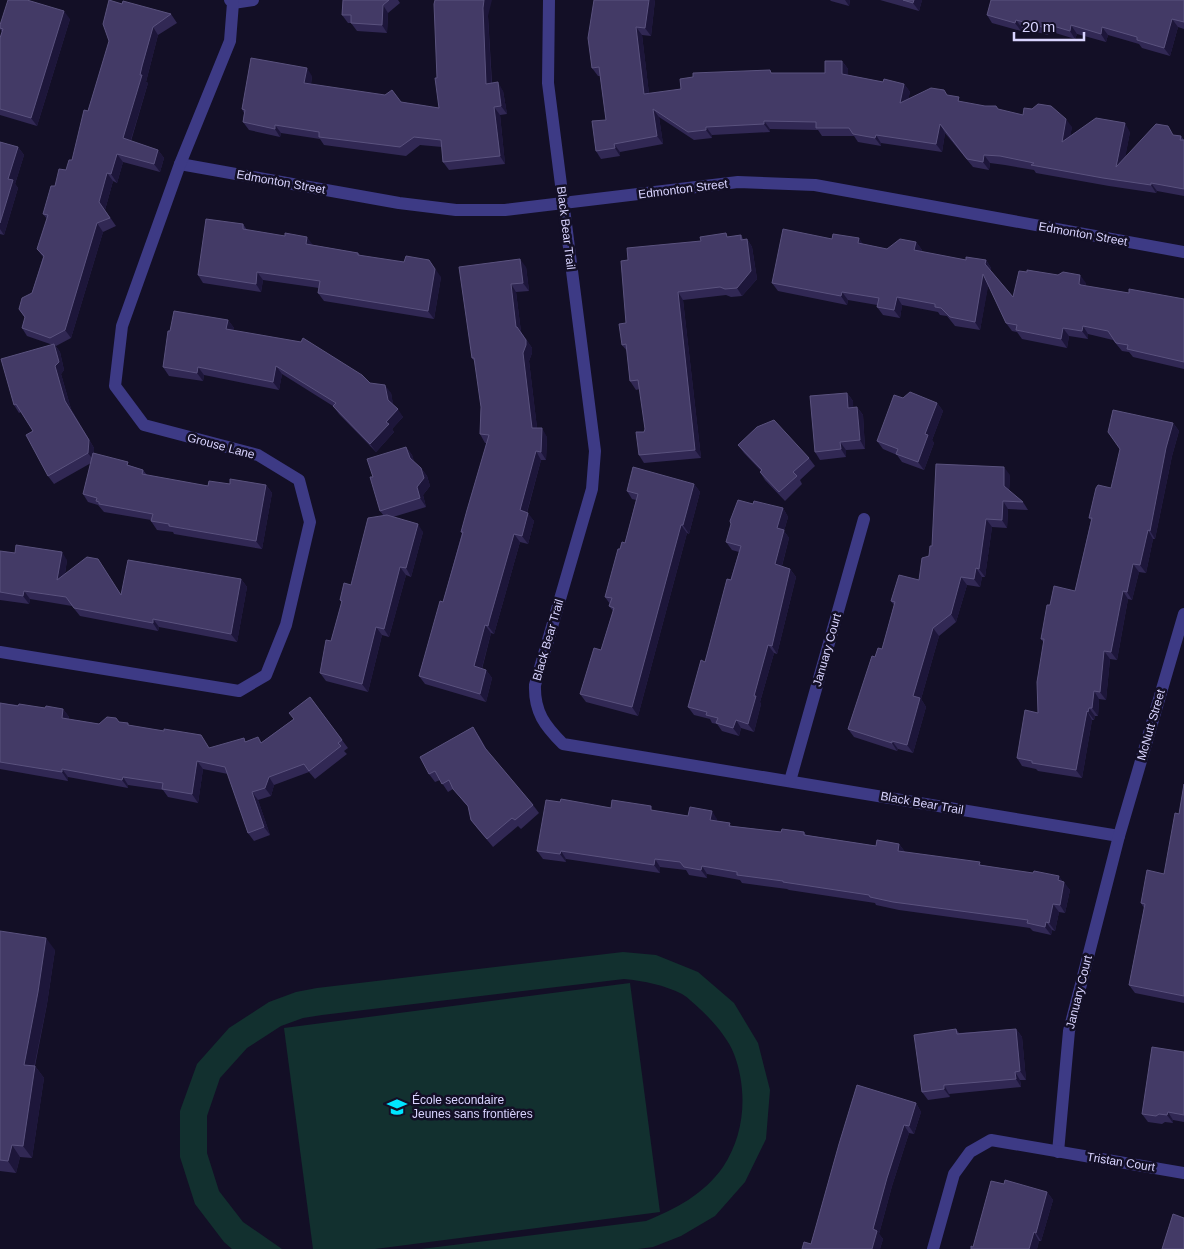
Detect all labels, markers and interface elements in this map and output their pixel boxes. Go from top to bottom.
scale bar [1014,10,1084,42]
text: 20 m [1022,18,1055,35]
street label: Edmonton Street [235,167,327,197]
street label: Edmonton Street [637,176,729,201]
street label: Black Bear Trail [554,185,578,271]
street label: Edmonton Street [1037,219,1129,249]
street label: Grouse Lane [186,430,257,462]
street label: Black Bear Trail [530,598,566,682]
street label: January Court [810,611,844,688]
street label: McNutt Street [1134,687,1168,762]
street label: Black Bear Trail [879,789,965,817]
street label: January Court [1063,953,1095,1030]
place label: École secondaire Jeunes sans frontières [412,1092,533,1121]
school or university icon: École secondaire Jeunes sans frontières [386,1096,408,1118]
street label: Tristan Court [1086,1150,1157,1174]

